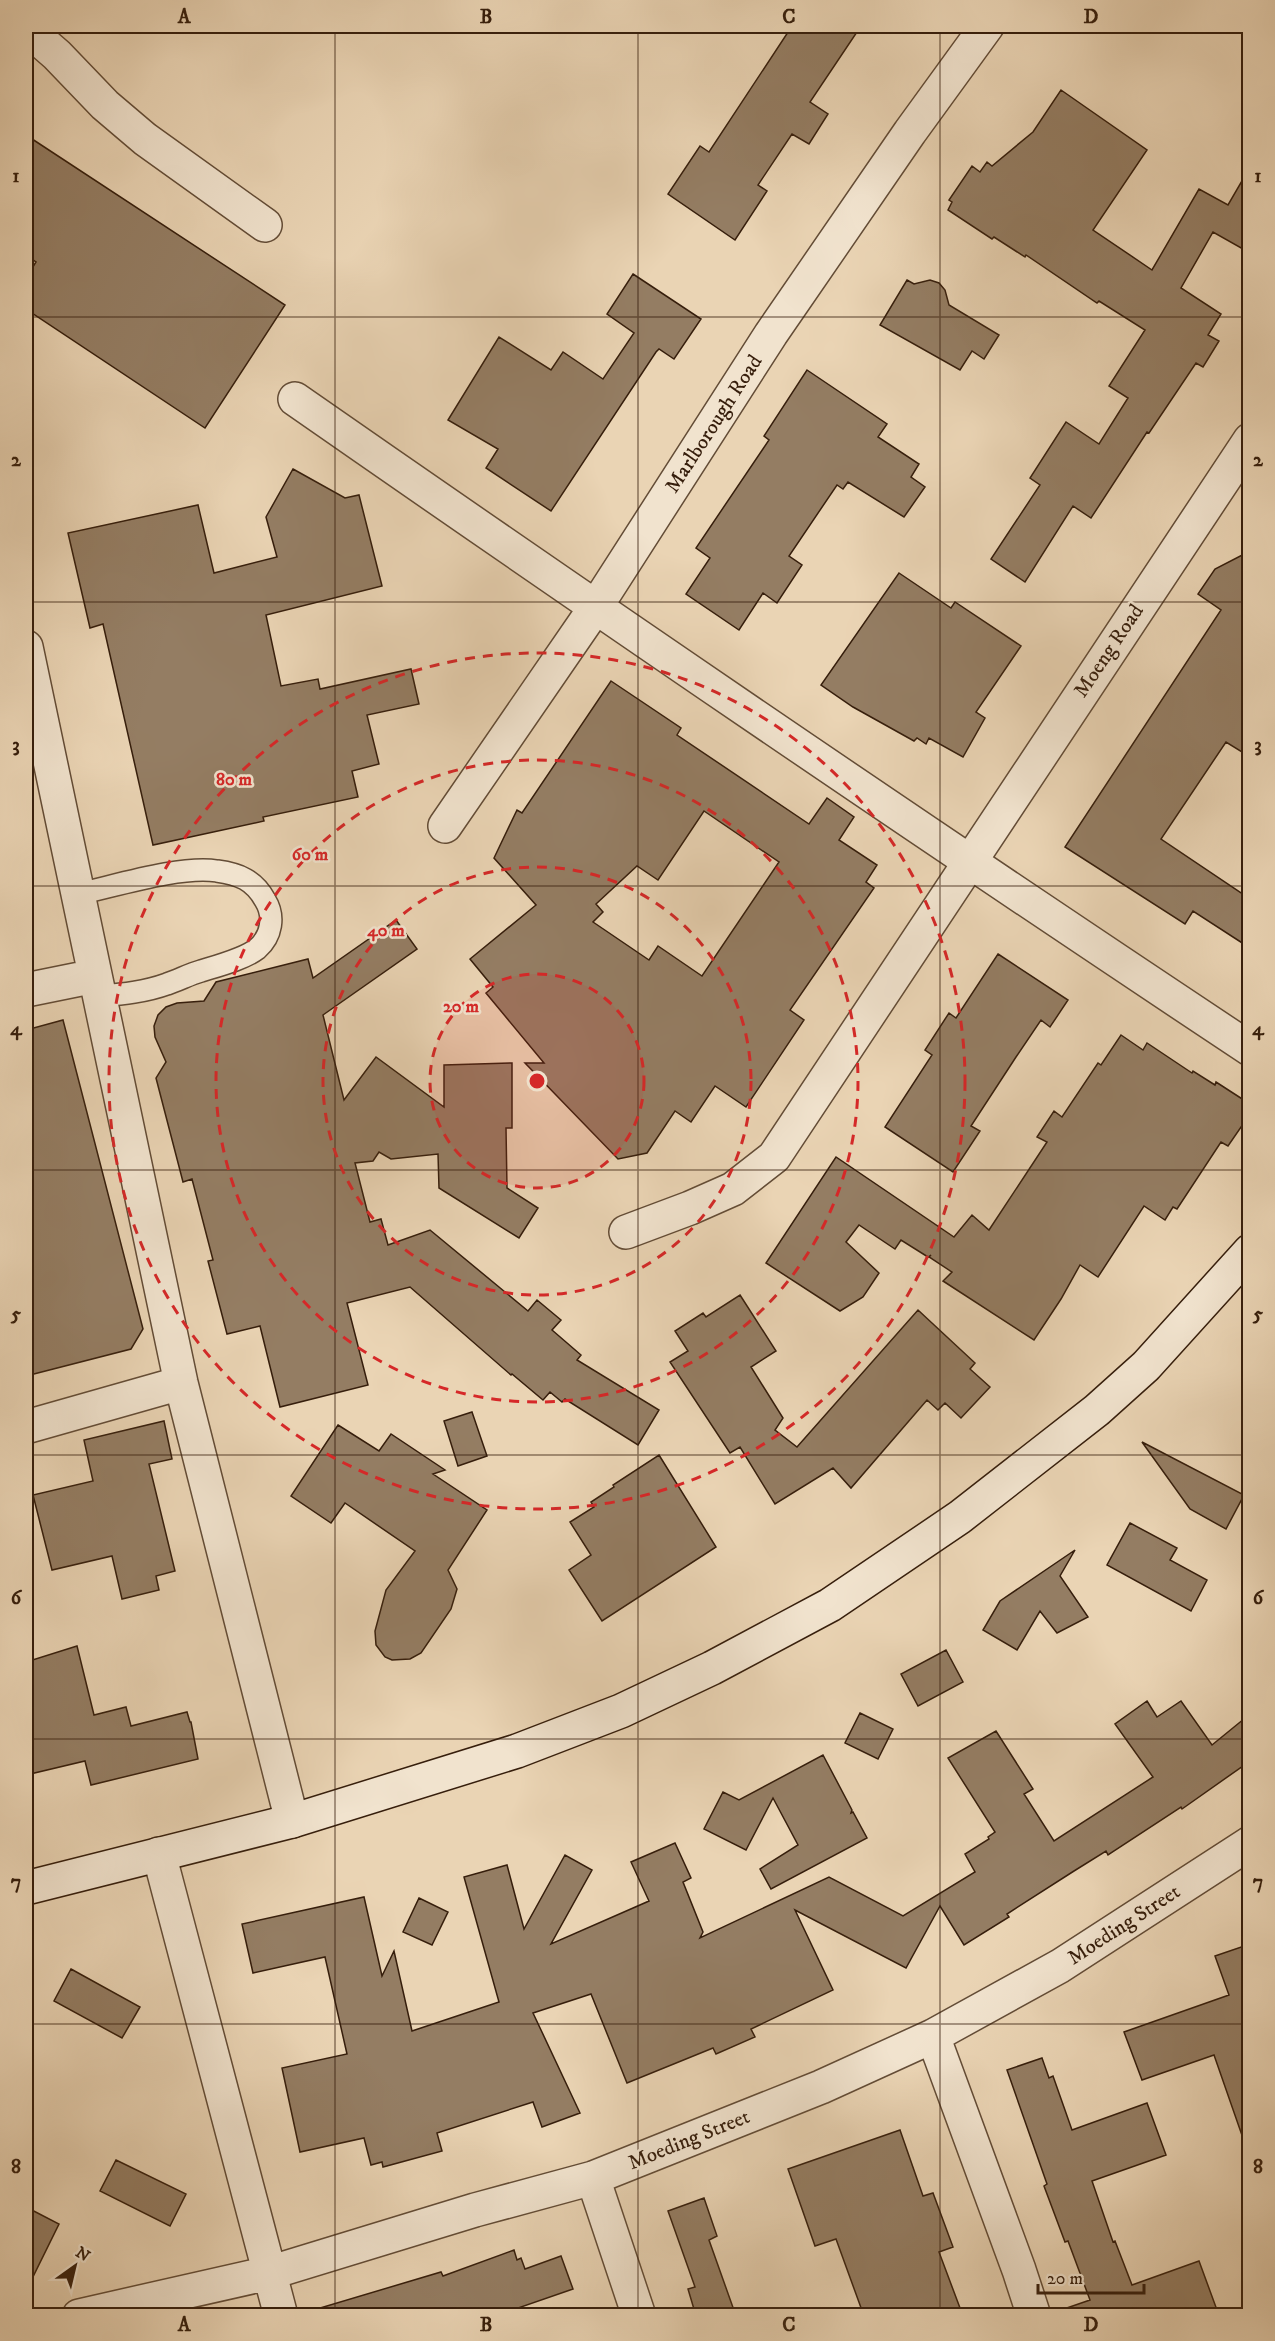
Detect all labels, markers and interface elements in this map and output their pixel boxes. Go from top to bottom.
text: A [177,5,192,30]
text: B [480,5,492,30]
text: C [782,5,796,30]
text: D [1084,5,1099,30]
text: 1 [12,164,20,189]
text: 1 [1254,164,1262,189]
street label: Marlborough Road [660,350,769,498]
text: 2 [11,448,22,473]
text: 2 [1253,448,1264,473]
street label: Moeng Road [1068,599,1150,703]
text: 3 [12,733,20,758]
text: 3 [1254,733,1262,758]
text: 80 m [216,769,253,791]
text: 60 m [292,844,329,866]
text: 40 m [366,920,405,942]
text: 20 m [443,996,479,1018]
text: 4 [10,1017,23,1042]
text: 4 [1252,1017,1265,1042]
centre of rings [527,1071,547,1091]
text: 5 [10,1302,21,1327]
text: 5 [1252,1302,1263,1327]
text: 6 [11,1586,23,1611]
text: 6 [1253,1586,1265,1611]
text: 7 [11,1870,21,1895]
text: 7 [1253,1870,1263,1895]
street label: Moeding Street [1063,1879,1185,1971]
street label: Moeding Street [624,2104,754,2176]
text: 8 [11,2155,21,2180]
text: 8 [1253,2155,1263,2180]
north arrow [45,2236,105,2296]
text: N [72,2242,94,2266]
scale bar [1038,2257,1144,2295]
text: 20 m [1047,2268,1083,2290]
text: A [177,2313,192,2338]
text: B [480,2313,492,2338]
text: C [782,2313,796,2338]
text: D [1084,2313,1099,2338]

